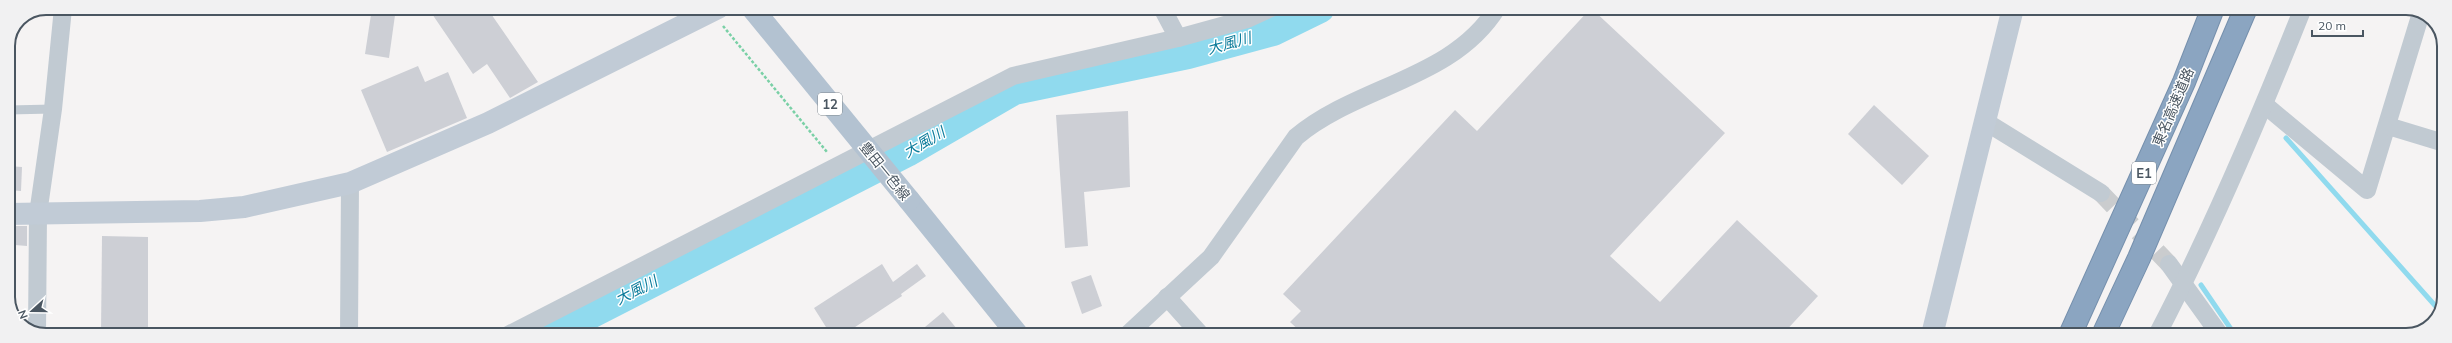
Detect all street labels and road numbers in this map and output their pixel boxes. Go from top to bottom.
street label: 東名高速道路 [2148,65,2198,149]
road number: 12 [818,93,842,115]
street label: 豊田一色線 [856,138,914,204]
road number: E1 [2132,162,2156,184]

